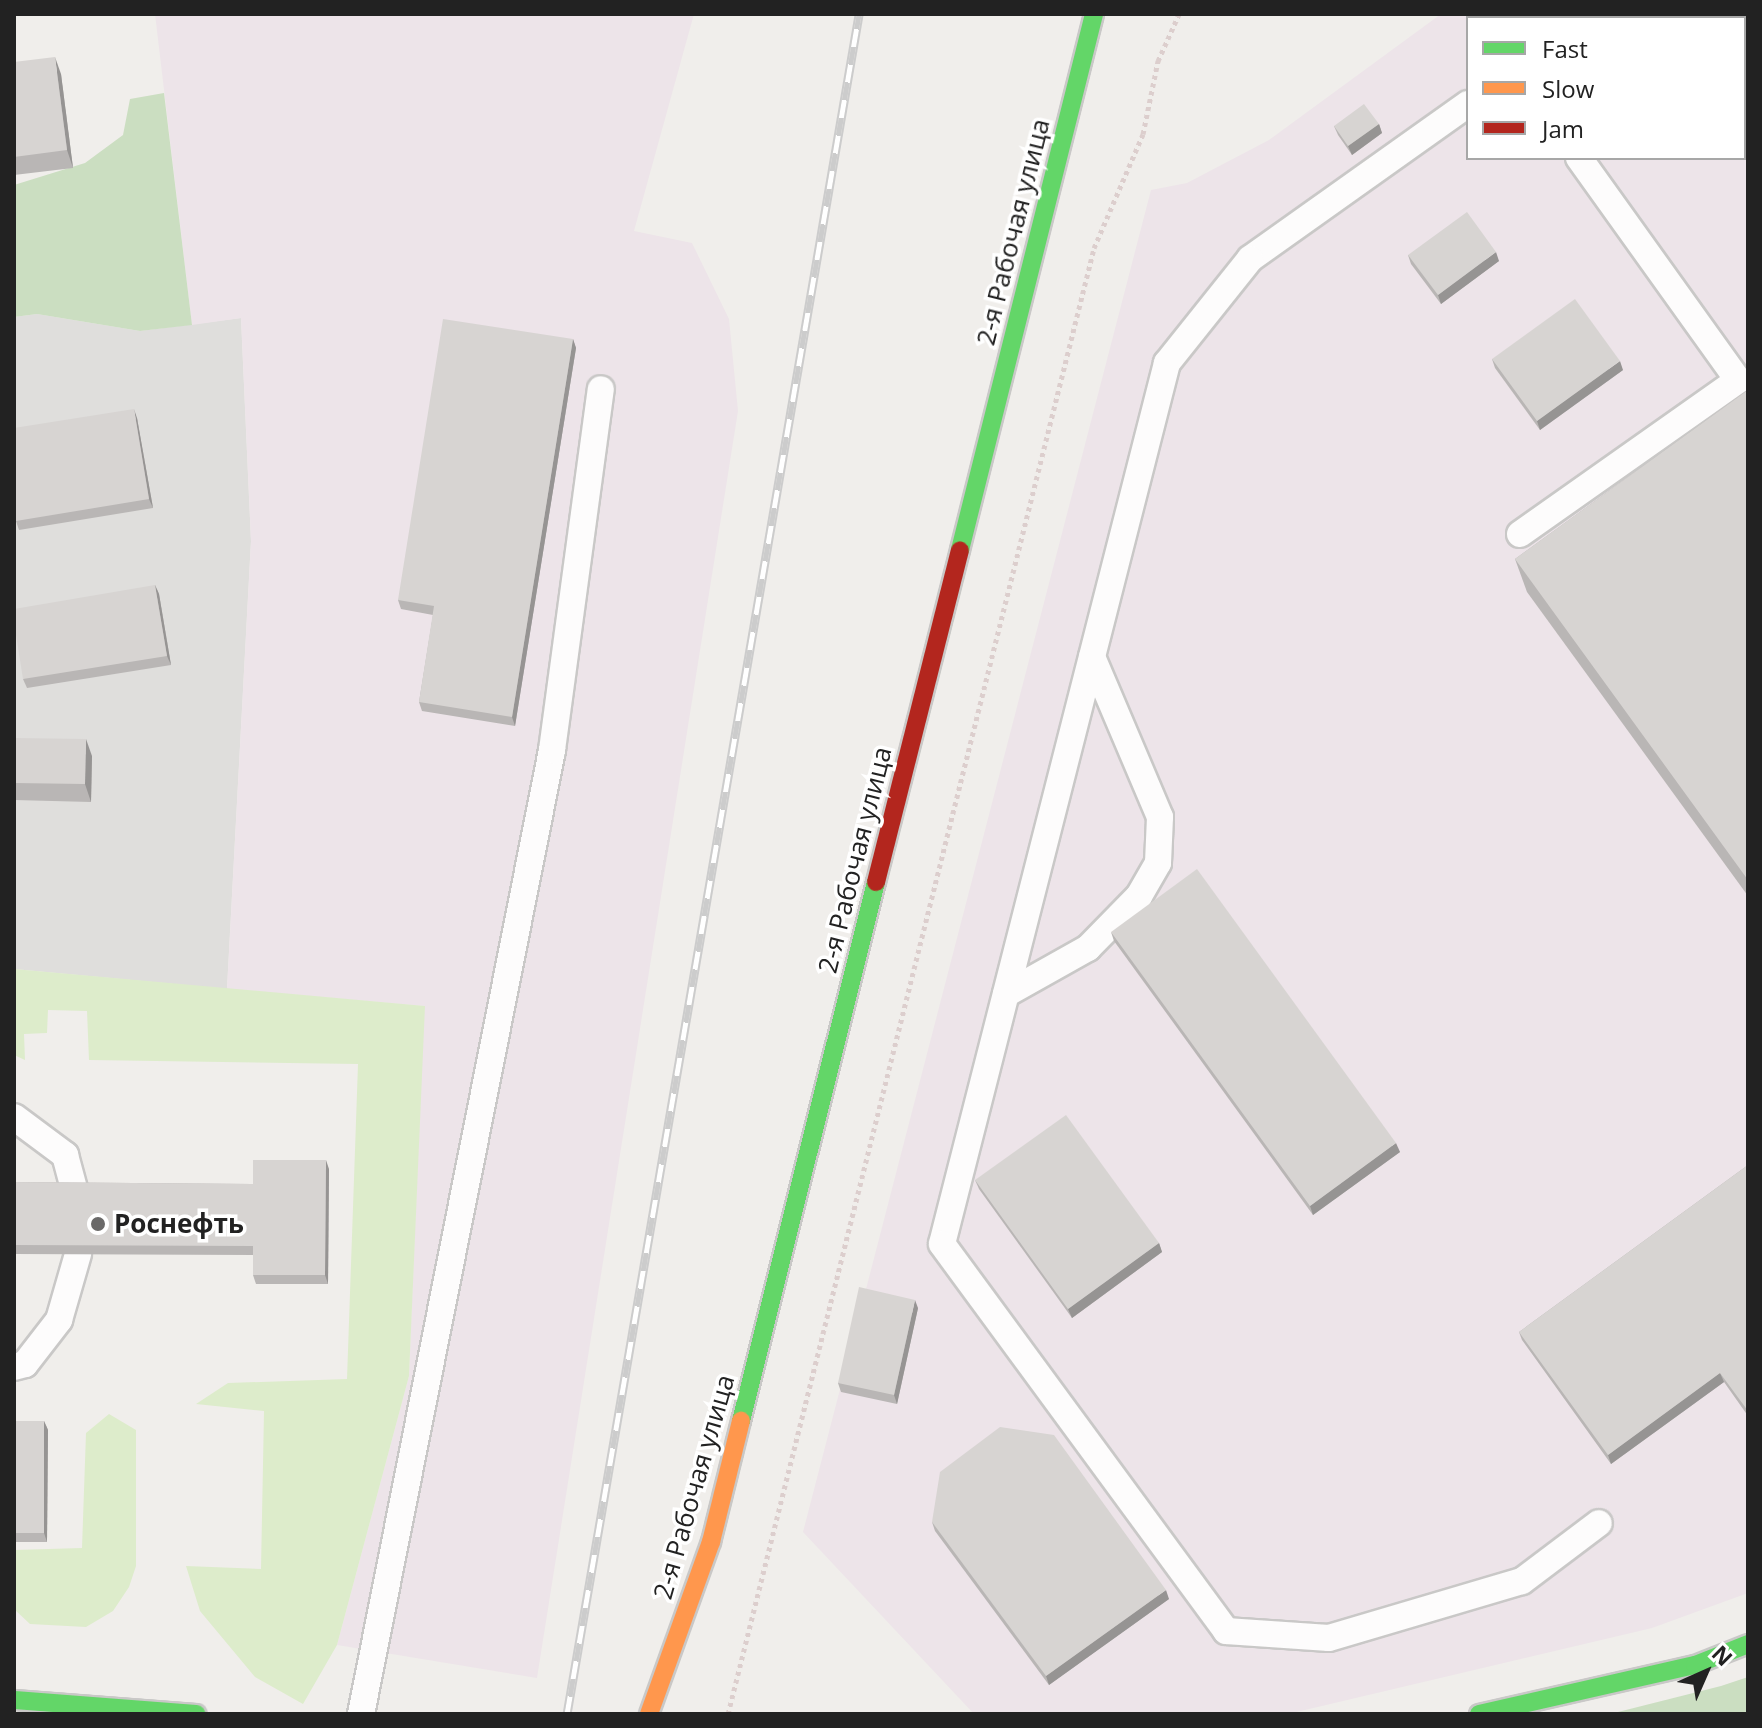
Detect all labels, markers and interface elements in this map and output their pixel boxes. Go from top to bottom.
legend [1466,16,1746,160]
text: Fast [1542,32,1588,65]
text: Slow [1542,72,1594,105]
text: Jam [1542,112,1584,145]
street label: 2-я Рабочая улица [970,116,1056,348]
street label: 2-я Рабочая улица [812,744,898,976]
place label: Роснефть [114,1208,244,1240]
marker: Роснефть [89,1215,107,1233]
street label: 2-я Рабочая улица [647,1371,741,1603]
north arrow [1666,1632,1746,1712]
text: N [1706,1638,1740,1672]

